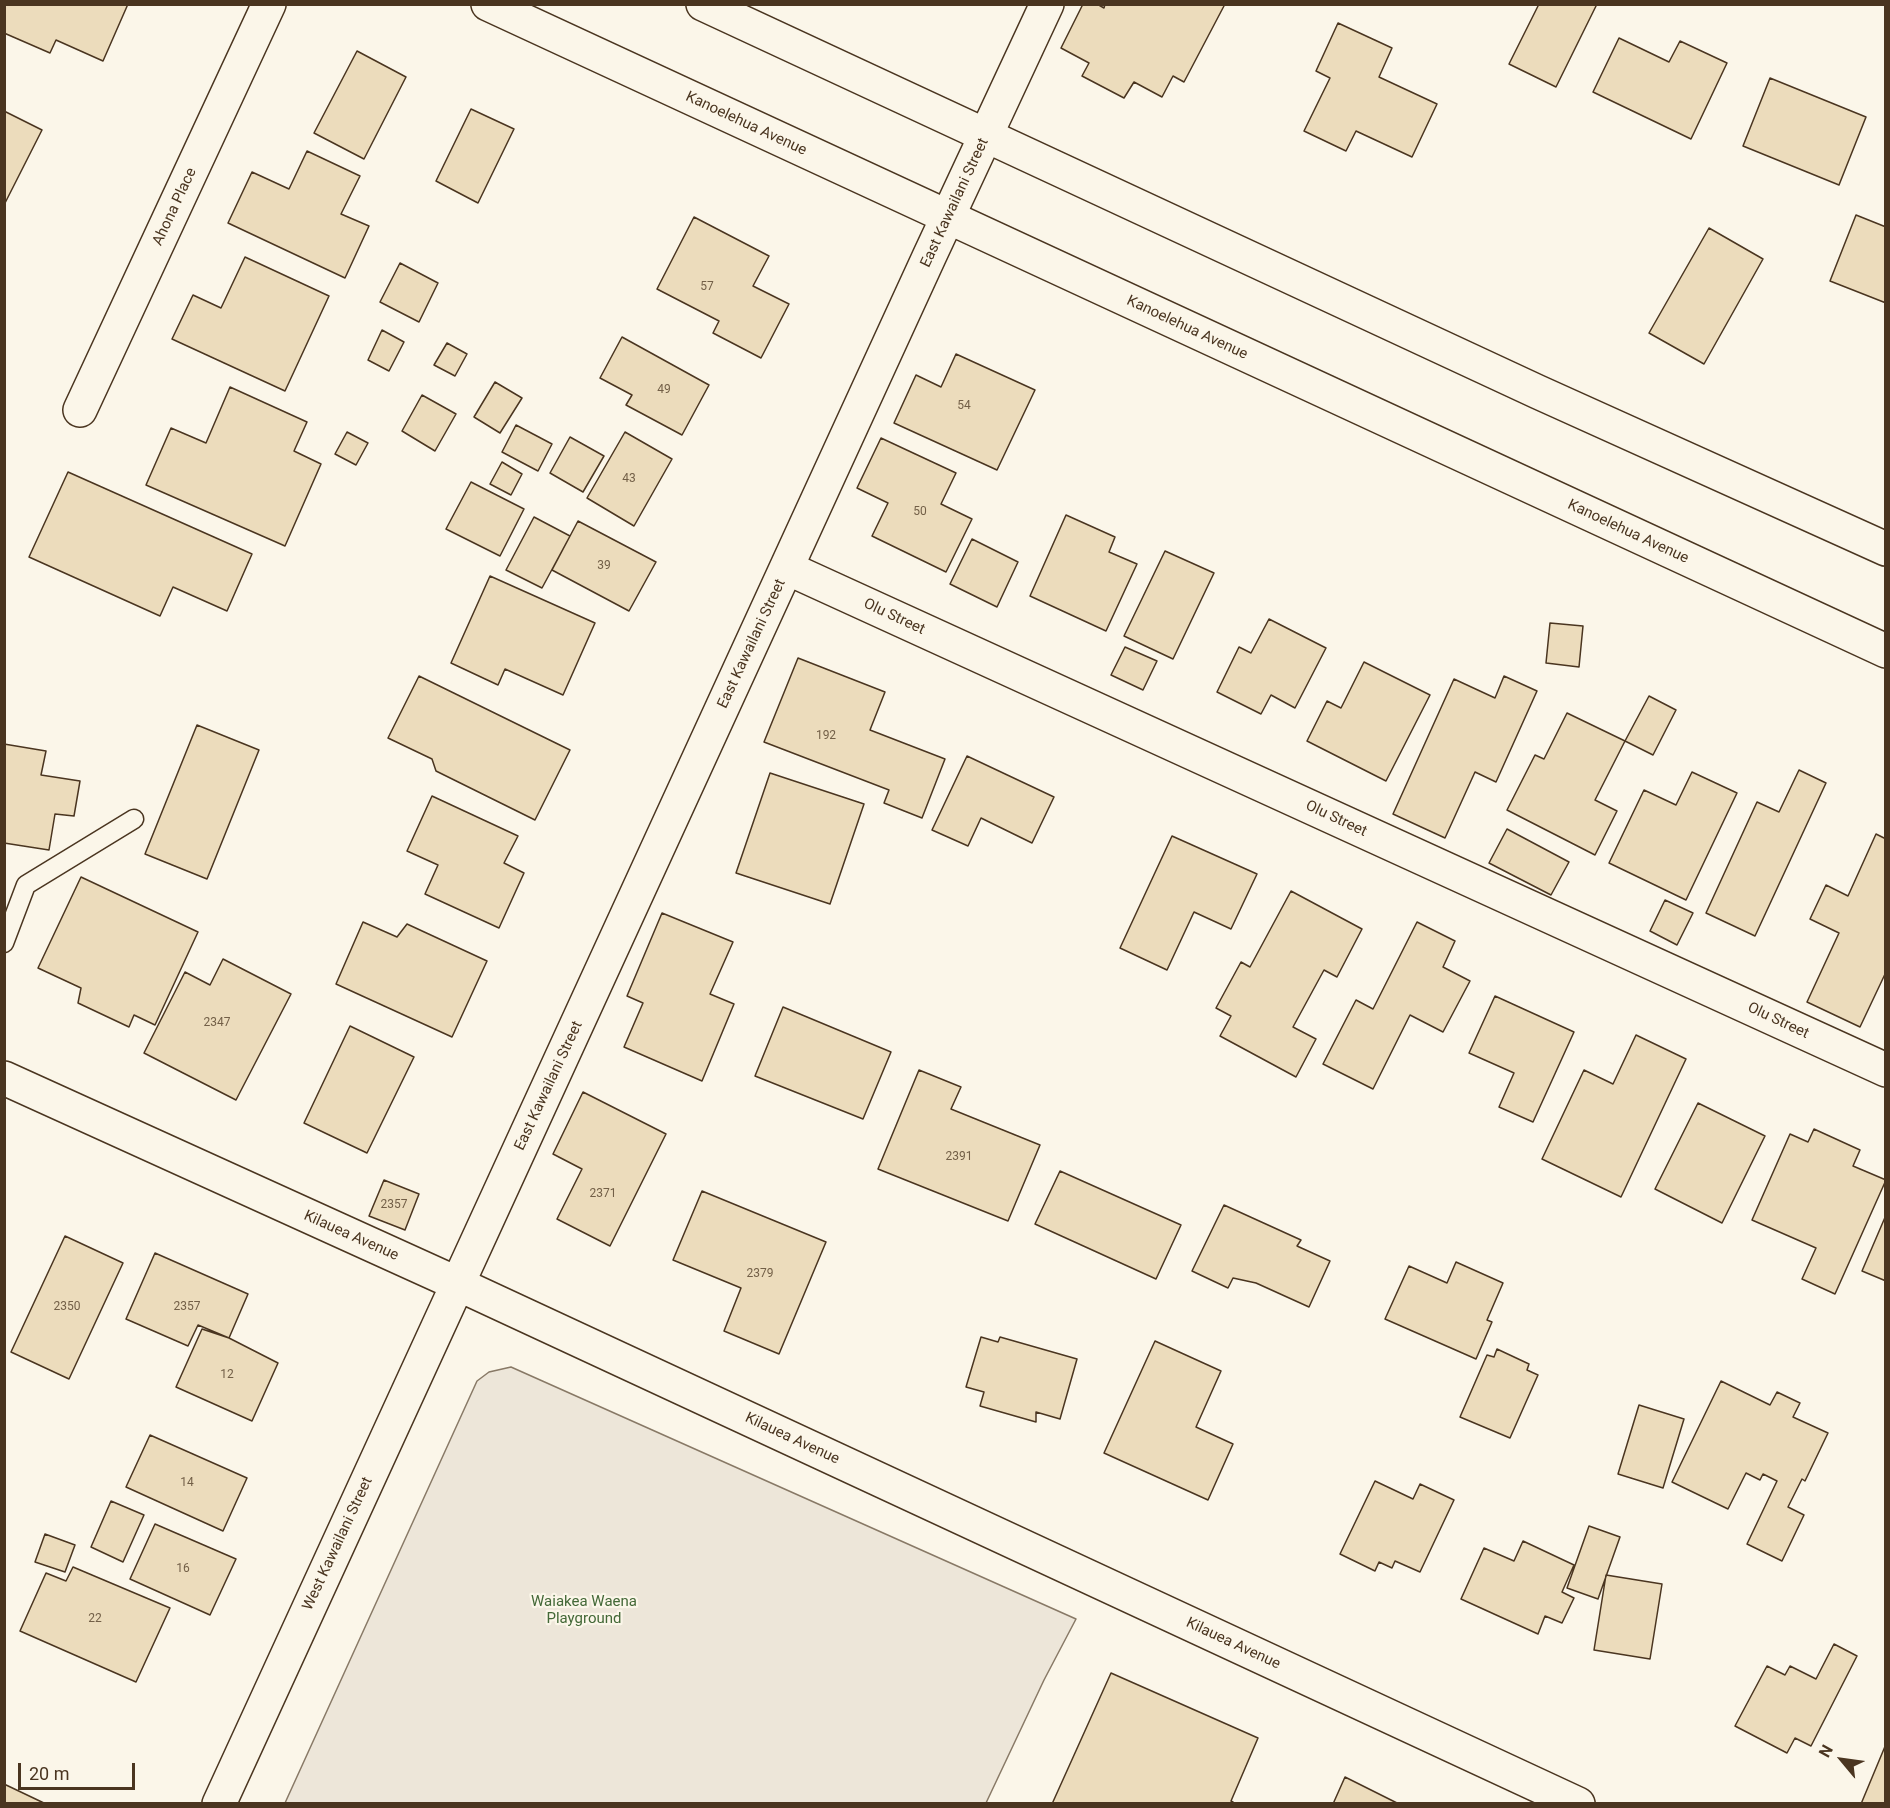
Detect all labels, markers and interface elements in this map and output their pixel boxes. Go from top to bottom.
street label: Kanoelehua Avenue [683,88,809,160]
street label: East Kawailani Street [917,135,993,271]
street label: Ahona Place [149,165,201,249]
house number: 57 [700,280,714,294]
street label: Kanoelehua Avenue [1124,292,1250,364]
house number: 49 [657,383,671,397]
house number: 54 [957,399,971,413]
house number: 43 [622,472,636,486]
street label: Kanoelehua Avenue [1565,496,1691,568]
house number: 50 [913,505,927,519]
house number: 39 [597,559,611,573]
street label: East Kawailani Street [714,576,790,712]
street label: Olu Street [861,595,927,639]
house number: 192 [816,729,836,743]
street label: Olu Street [1303,797,1369,841]
street label: Olu Street [1745,999,1811,1043]
house number: 2347 [204,1016,230,1030]
street label: East Kawailani Street [511,1018,587,1154]
house number: 2391 [946,1150,972,1164]
house number: 2371 [590,1187,616,1201]
house number: 2357 [381,1198,407,1212]
street label: Kilauea Avenue [301,1207,401,1265]
house number: 2379 [747,1267,773,1281]
house number: 2350 [54,1300,80,1314]
house number: 2357 [174,1300,200,1314]
house number: 12 [220,1368,234,1382]
street label: Kilauea Avenue [742,1409,842,1469]
street label: West Kawailani Street [299,1474,377,1614]
house number: 14 [180,1476,194,1490]
house number: 16 [176,1562,190,1576]
park label: Waiakea Waena Playground [531,1593,637,1628]
house number: 22 [88,1612,102,1626]
street label: Kilauea Avenue [1183,1614,1283,1674]
north arrow [1812,1730,1872,1790]
text: N [1815,1741,1837,1761]
scale bar [21,1751,138,1789]
text: 20 m [29,1763,69,1784]

